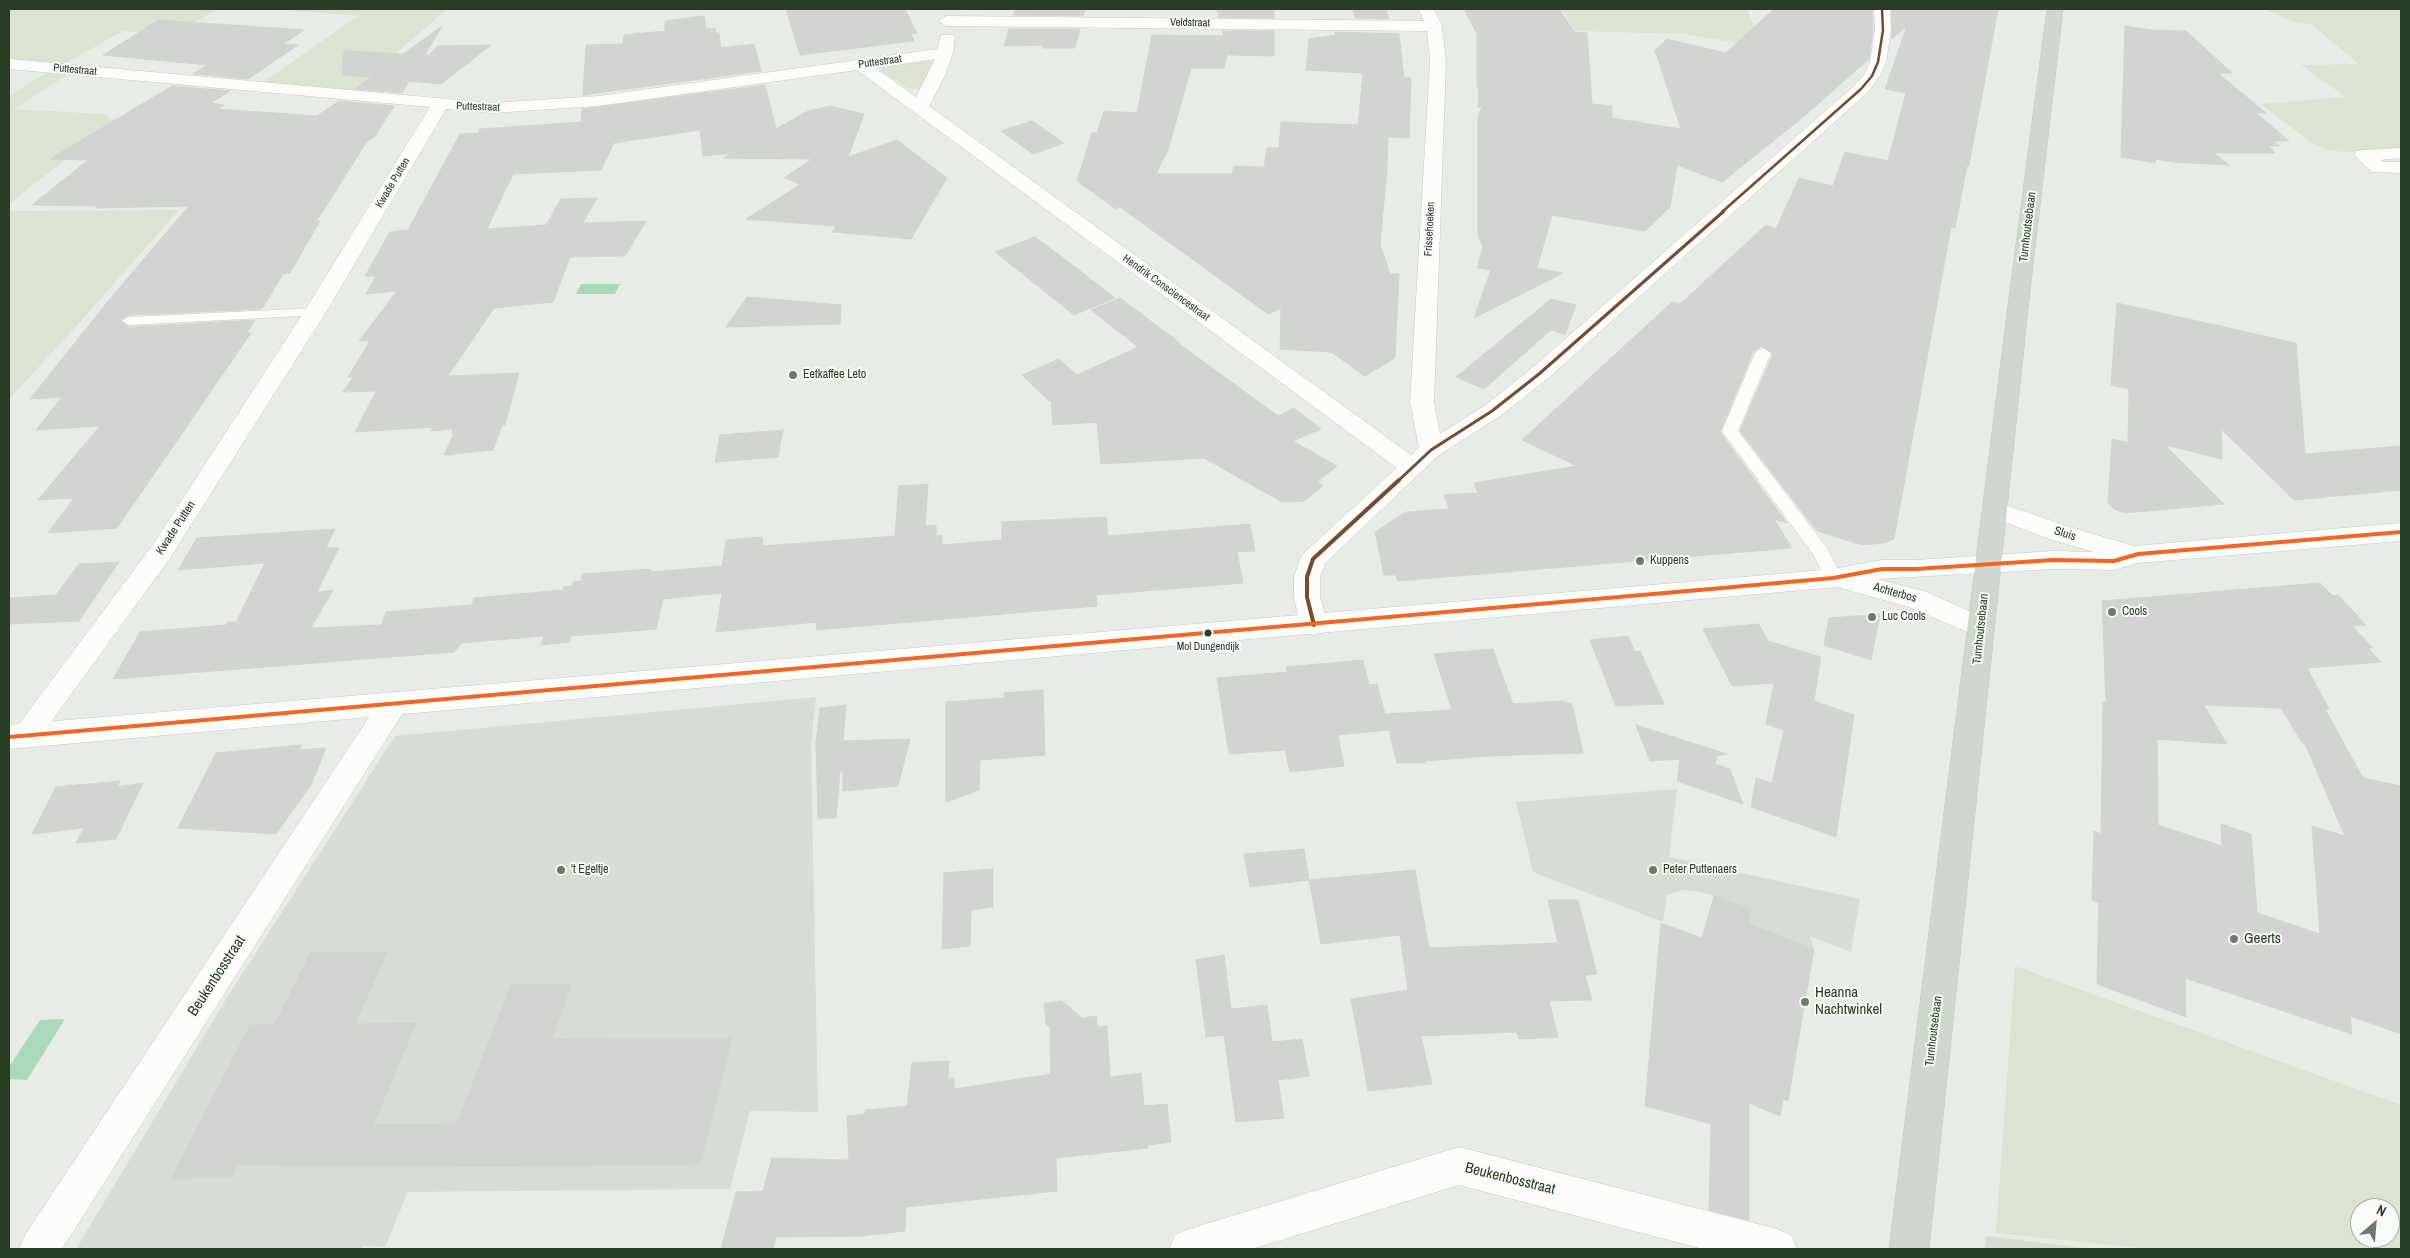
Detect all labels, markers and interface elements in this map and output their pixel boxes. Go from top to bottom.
street label: Veldstraat [1170,16,1210,30]
street label: Puttestraat [857,52,903,72]
street label: Puttestraat [53,62,97,78]
street label: Puttestraat [456,100,500,114]
street label: Kwade Putten [373,156,413,210]
street label: Turnhoutsebaan [2017,191,2039,263]
street label: Frissehoeken [1422,201,1438,257]
street label: Hendrik Consciencestraat [1120,252,1212,324]
place label: Eetkaffee Leto [803,368,866,382]
marker: Eetkaffee Leto [787,369,799,381]
street label: Kwade Putten [153,498,199,558]
street label: Sluis [2052,524,2078,544]
place label: Kuppens [1650,554,1689,568]
marker: Kuppens [1634,555,1646,567]
street label: Achterbos [1872,580,1918,606]
street label: Turnhoutsebaan [1970,593,1992,665]
place label: Cools [2122,605,2147,619]
marker: Cools [2106,606,2118,618]
place label: Luc Cools [1882,610,1926,624]
marker: Luc Cools [1866,611,1878,623]
marker: Mol Dungendijk [1203,628,1213,638]
place label: Mol Dungendijk [1177,640,1239,654]
place label: 't Egeltje [571,863,608,877]
place label: Peter Puttenaers [1663,863,1737,877]
marker: 't Egeltje [555,864,567,876]
marker: Peter Puttenaers [1647,864,1659,876]
place label: Geerts [2244,930,2281,948]
street label: Beukenbosstraat [184,932,250,1020]
marker: Geerts [2228,933,2240,945]
place label: Heanna Nachtwinkel [1815,984,1882,1019]
street label: Turnhoutsebaan [1923,995,1945,1067]
marker: Heanna Nachtwinkel [1799,996,1811,1008]
street label: Beukenbosstraat [1463,1159,1557,1199]
north arrow [2350,1198,2400,1248]
text: N [2374,1201,2389,1220]

